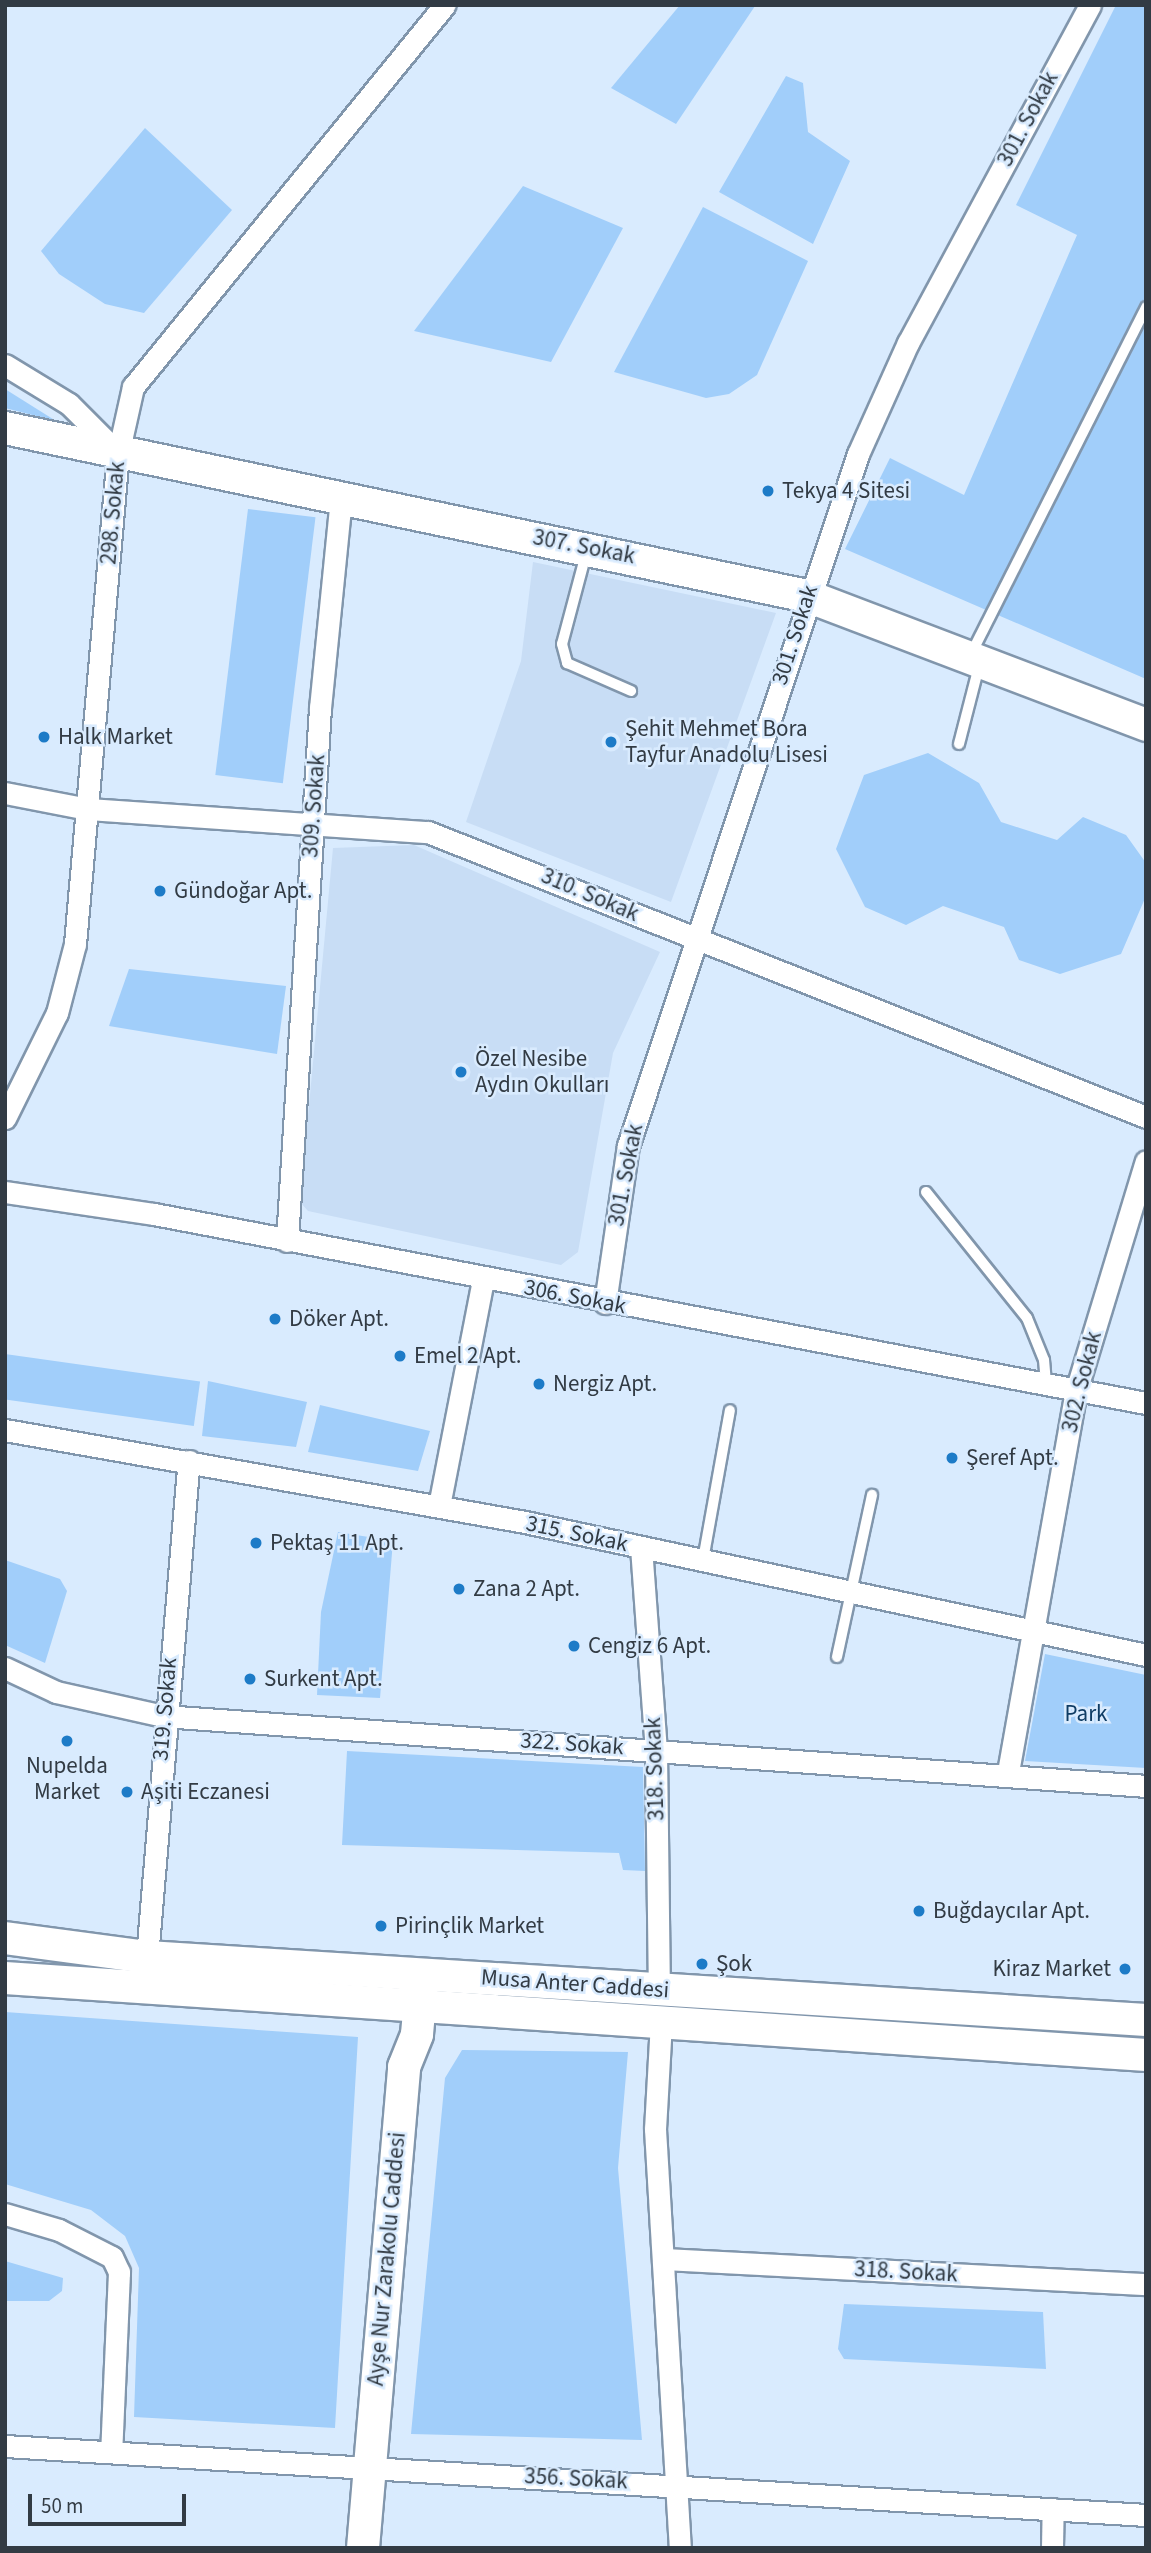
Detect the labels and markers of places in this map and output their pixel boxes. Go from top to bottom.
place label: Tekya 4 Sitesi [782,477,910,505]
marker: Tekya 4 Sitesi [760,483,776,499]
place label: Şehit Mehmet Bora Tayfur Anadolu Lisesi [625,715,828,769]
place label: Halk Market [58,723,173,751]
marker: Halk Market [36,729,52,745]
marker: Şehit Mehmet Bora Tayfur Anadolu Lisesi [603,734,619,750]
place label: Gündoğar Apt. [174,877,312,905]
marker: Gündoğar Apt. [152,883,168,899]
place label: Özel Nesibe Aydın Okulları [475,1045,609,1099]
marker: Özel Nesibe Aydın Okulları [453,1064,469,1080]
place label: Döker Apt. [289,1305,389,1333]
marker: Döker Apt. [267,1311,283,1327]
place label: Emel 2 Apt. [414,1342,522,1370]
marker: Emel 2 Apt. [392,1348,408,1364]
place label: Nergiz Apt. [553,1370,657,1398]
marker: Nergiz Apt. [531,1376,547,1392]
place label: Şeref Apt. [966,1444,1059,1472]
marker: Şeref Apt. [944,1450,960,1466]
place label: Pektaş 11 Apt. [270,1529,404,1557]
marker: Pektaş 11 Apt. [248,1535,264,1551]
place label: Zana 2 Apt. [473,1575,580,1603]
marker: Zana 2 Apt. [451,1581,467,1597]
place label: Cengiz 6 Apt. [588,1632,711,1660]
marker: Cengiz 6 Apt. [566,1638,582,1654]
place label: Surkent Apt. [264,1665,383,1693]
marker: Surkent Apt. [242,1671,258,1687]
marker: Nupelda Market [59,1733,75,1749]
place label: Nupelda Market [26,1752,108,1806]
place label: Aşiti Eczanesi [141,1778,270,1806]
marker: Aşiti Eczanesi [119,1784,135,1800]
place label: Buğdaycılar Apt. [933,1897,1090,1925]
marker: Buğdaycılar Apt. [911,1903,927,1919]
place label: Pirinçlik Market [395,1912,544,1940]
marker: Pirinçlik Market [373,1918,389,1934]
place label: Şok [716,1950,752,1978]
place label: Kiraz Market [992,1955,1111,1983]
marker: Şok [694,1956,710,1972]
marker: Kiraz Market [1117,1961,1133,1977]

